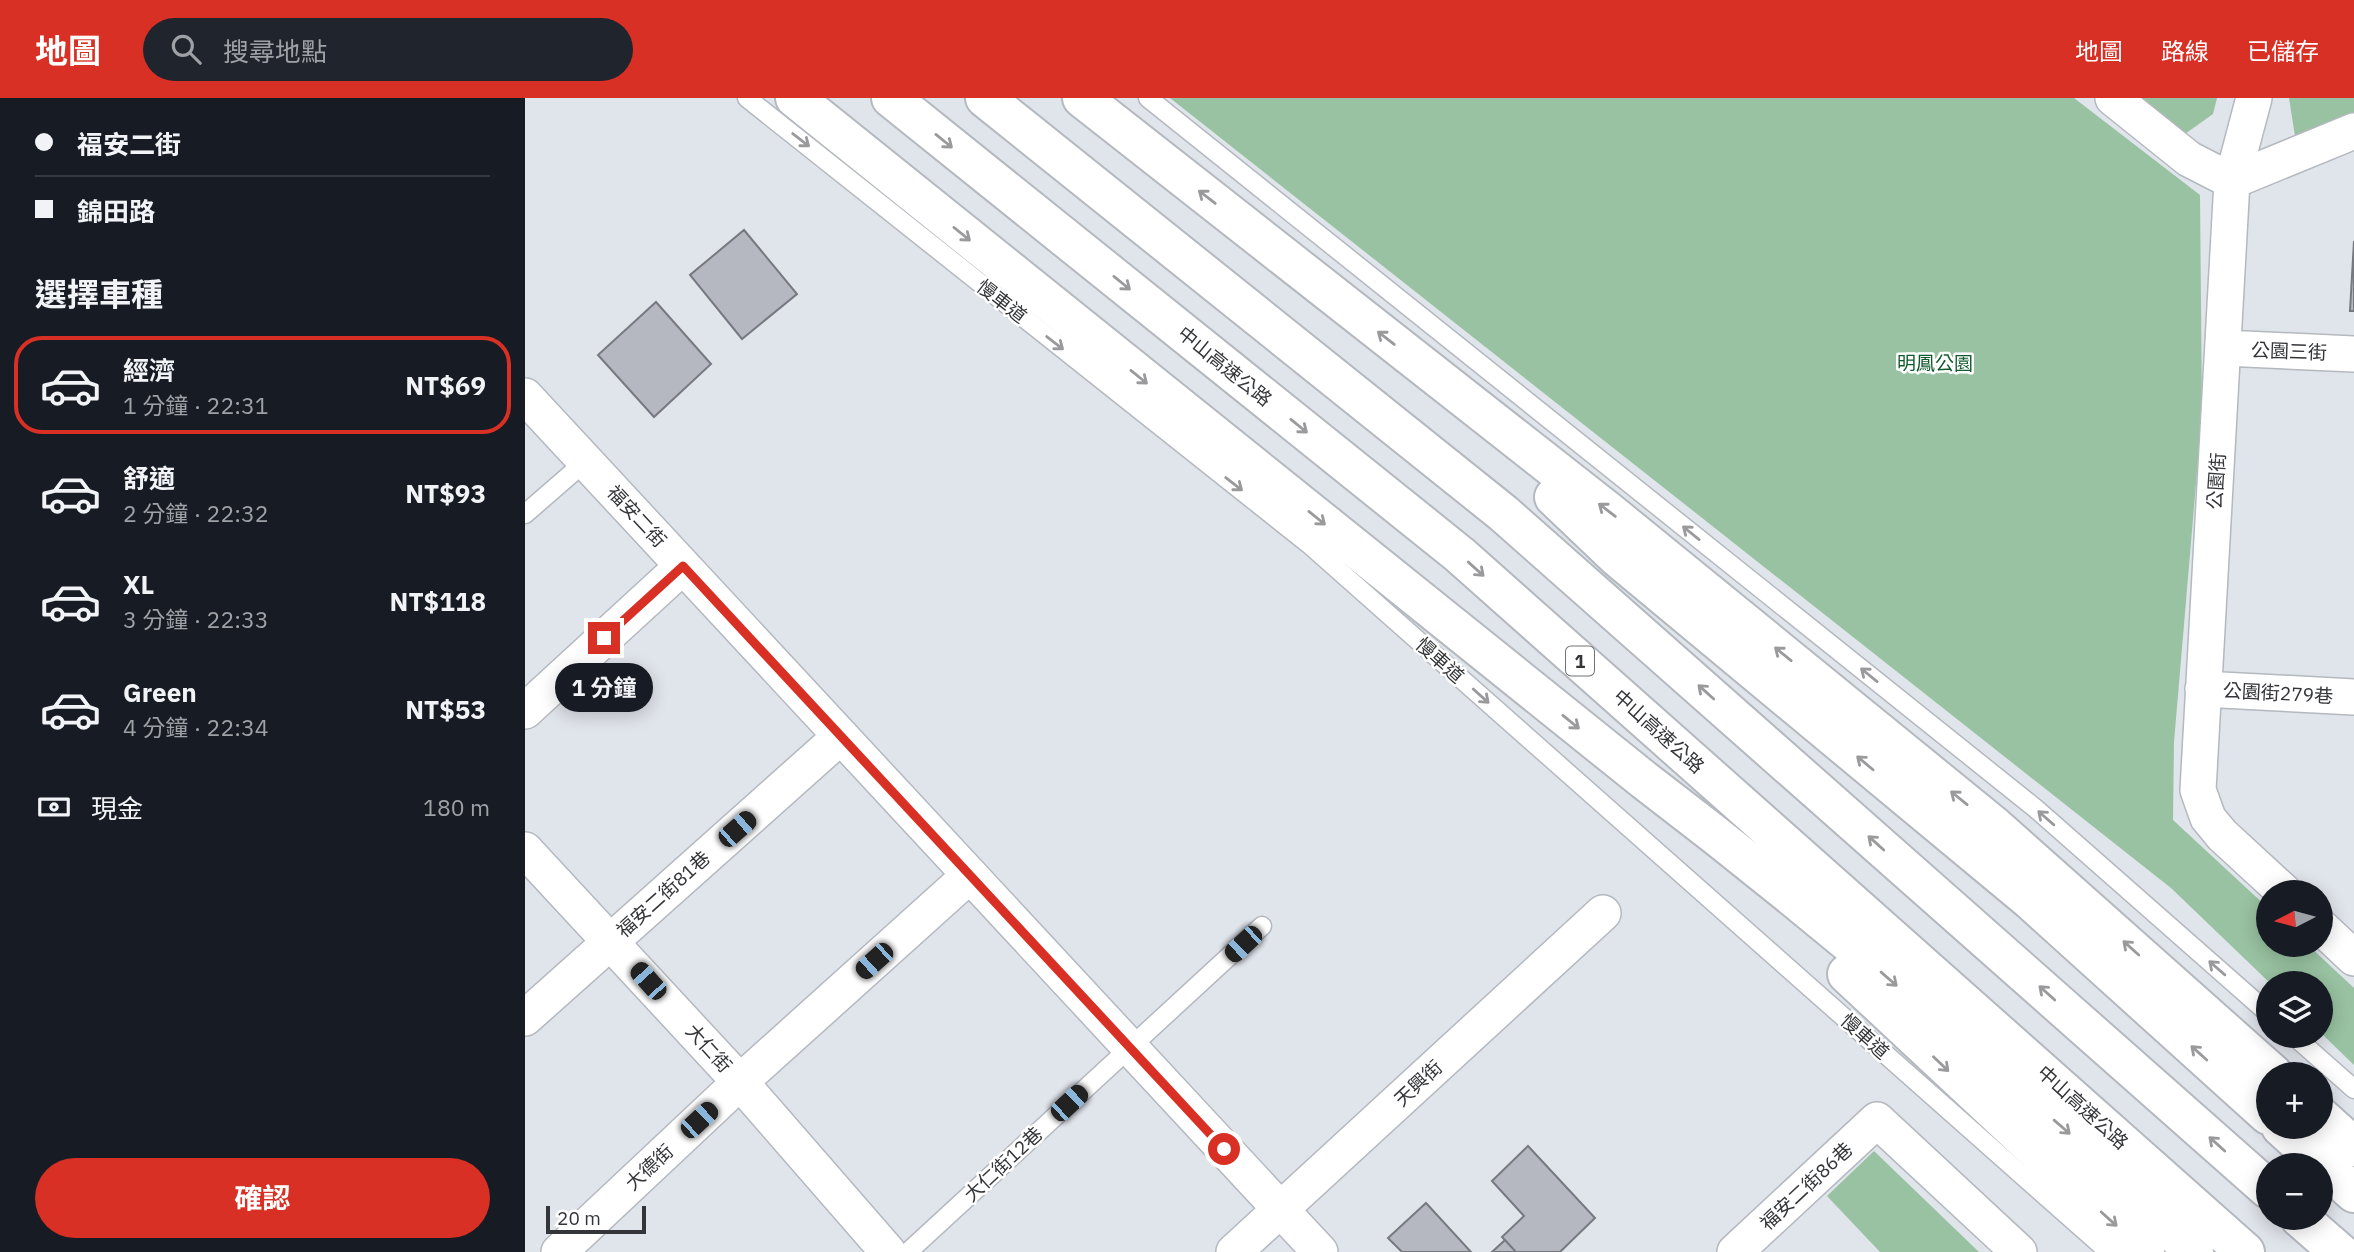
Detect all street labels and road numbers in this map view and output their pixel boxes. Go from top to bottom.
street label: 慢車道 [972,274,1032,328]
street label: 中山高速公路 [1173,321,1277,411]
street label: 公園三街 [2251,338,2327,364]
street label: 公園街 [2202,452,2230,510]
street label: 福安二街 [602,480,672,552]
street label: 慢車道 [1411,632,1469,688]
road number: 1 [1566,646,1594,676]
street label: 公園街279巷 [2222,678,2334,708]
street label: 中山高速公路 [1609,684,1709,778]
street label: 福安二街81巷 [611,846,715,942]
street label: 慢車道 [1836,1008,1894,1064]
street label: 大仁街 [681,1019,737,1077]
street label: 天興街 [1389,1055,1447,1111]
street label: 中山高速公路 [2033,1060,2133,1154]
street label: 大仁街12巷 [959,1122,1047,1206]
street label: 福安二街86巷 [1755,1137,1857,1235]
street label: 大德街 [620,1139,678,1195]

